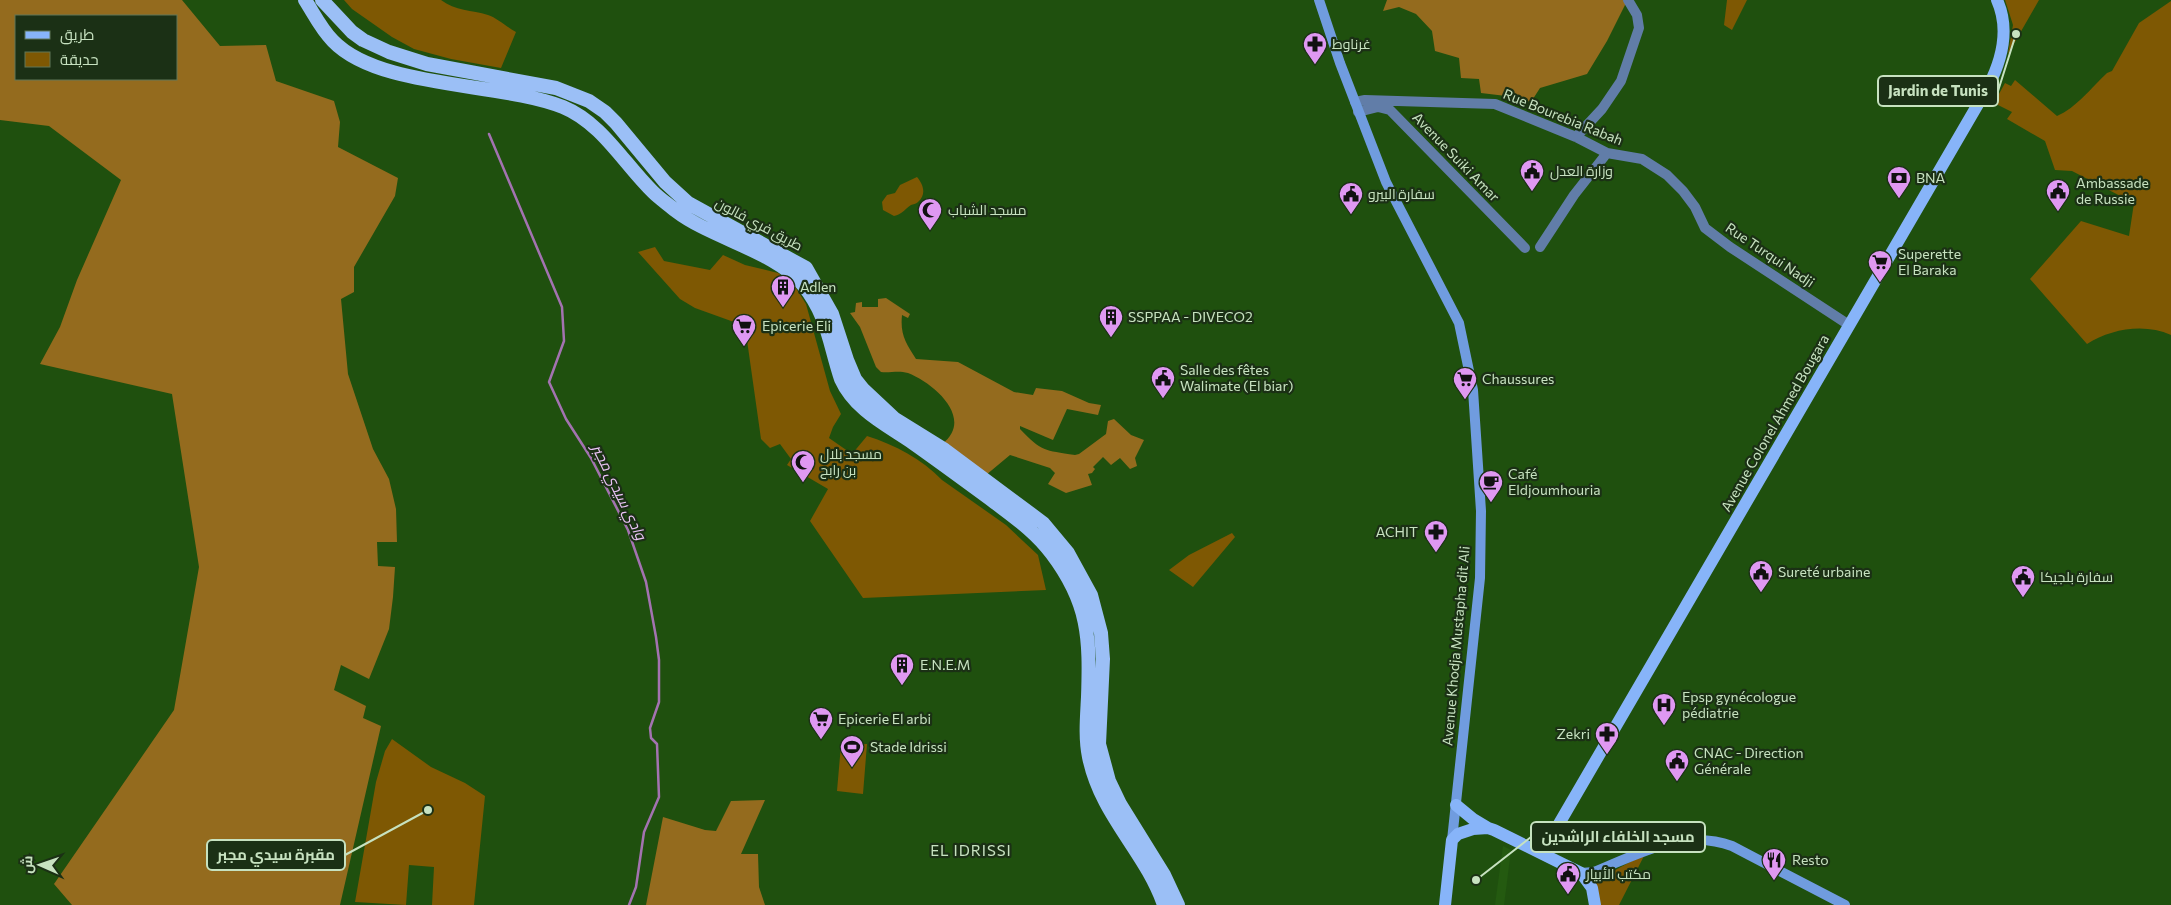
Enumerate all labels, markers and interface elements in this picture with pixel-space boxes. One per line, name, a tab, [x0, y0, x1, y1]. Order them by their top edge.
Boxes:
legend	[15, 15, 178, 80]
text: طريق	[60, 25, 94, 45]
pharmacy icon: غرناوط	[1302, 31, 1328, 65]
place label: غرناوط	[1332, 35, 1371, 52]
text: حديقة	[60, 50, 99, 68]
callout: Jardin de Tunis	[1878, 76, 1998, 106]
text: Jardin de Tunis	[1888, 81, 1988, 99]
street label: Rue Bourebia Rabah	[1501, 85, 1625, 148]
street label: Avenue Suiki Amar	[1409, 108, 1504, 205]
public building icon: وزارة العدل	[1519, 158, 1545, 192]
place label: وزارة العدل	[1550, 162, 1613, 180]
bank icon: BNA	[1886, 165, 1912, 199]
place label: BNA	[1916, 169, 1946, 186]
place label: Ambassade de Russie	[2076, 174, 2149, 207]
public building icon: Ambassade de Russie	[2045, 178, 2071, 212]
public building icon: سفارة البيرو	[1338, 181, 1364, 215]
place label: سفارة البيرو	[1368, 185, 1435, 202]
street label: طريق فري فالون	[711, 193, 806, 257]
mosque icon: مسجد الشباب	[917, 197, 943, 231]
place label: مسجد الشباب	[948, 201, 1027, 218]
street label: Rue Turqui Nadji	[1723, 219, 1818, 291]
place label: Superette El Baraka	[1898, 245, 1961, 278]
supermarket icon: Superette El Baraka	[1867, 249, 1893, 283]
building icon: Adlen	[770, 274, 796, 308]
place label: Adlen	[800, 278, 836, 295]
building icon: SSPPAA - DIVECO2	[1098, 304, 1124, 338]
place label: SSPPAA - DIVECO2	[1128, 308, 1253, 325]
supermarket icon: Epicerie Eli	[731, 313, 757, 347]
place label: Epicerie Eli	[762, 317, 831, 334]
street label: Avenue Colonel Ahmed Bougara	[1717, 331, 1832, 514]
place label: Salle des fêtes Walimate (El biar)	[1180, 361, 1293, 394]
public building icon: Salle des fêtes Walimate (El biar)	[1150, 365, 1176, 399]
supermarket icon: Chaussures	[1452, 366, 1478, 400]
place label: Chaussures	[1482, 370, 1554, 387]
water label: وادي سيدي مجبر	[584, 439, 651, 545]
place label: مسجد بلال بن رابح	[820, 445, 882, 479]
mosque icon: مسجد بلال بن رابح	[790, 449, 816, 483]
place label: Café Eldjoumhouria	[1508, 465, 1601, 498]
cafe icon: Café Eldjoumhouria	[1478, 469, 1504, 503]
pharmacy icon: ACHIT	[1423, 519, 1449, 553]
place label: ACHIT	[1376, 523, 1418, 540]
street label: Avenue Khodja Mustapha dit Ali	[1438, 545, 1473, 747]
public building icon: Sureté urbaine	[1748, 559, 1774, 593]
place label: Sureté urbaine	[1778, 563, 1870, 580]
public building icon: سفارة بلجيكا	[2010, 564, 2036, 598]
place label: سفارة بلجيكا	[2040, 568, 2113, 585]
building icon: E.N.E.M	[889, 652, 915, 686]
place label: E.N.E.M	[920, 656, 971, 673]
place label: Epsp gynécologue pédiatrie	[1682, 688, 1796, 721]
hospital icon: Epsp gynécologue pédiatrie	[1651, 692, 1677, 726]
supermarket icon: Epicerie El arbi	[808, 706, 834, 740]
place label: Epicerie El arbi	[838, 710, 931, 727]
pharmacy icon: Zekri	[1594, 721, 1620, 755]
place label: Zekri	[1556, 725, 1590, 742]
sports icon: Stade Idrissi	[839, 734, 865, 768]
place label: Stade Idrissi	[870, 738, 947, 755]
place label: CNAC - Direction Générale	[1694, 744, 1804, 777]
public building icon: CNAC - Direction Générale	[1664, 748, 1690, 782]
callout: مسجد الخلفاء الراشدين	[1531, 822, 1705, 852]
text: مسجد الخلفاء الراشدين	[1541, 827, 1695, 846]
north arrow	[15, 840, 65, 890]
callout: مقبرة سيدي مجبر	[207, 840, 345, 870]
district label: EL IDRISSI	[930, 841, 1012, 859]
text: مقبرة سيدي مجبر	[216, 845, 335, 867]
restaurant icon: Resto	[1761, 847, 1787, 881]
place label: Resto	[1792, 851, 1829, 868]
text: ش	[18, 855, 36, 874]
public building icon: مكتب الأبيار	[1555, 861, 1581, 895]
place label: مكتب الأبيار	[1585, 865, 1651, 882]

